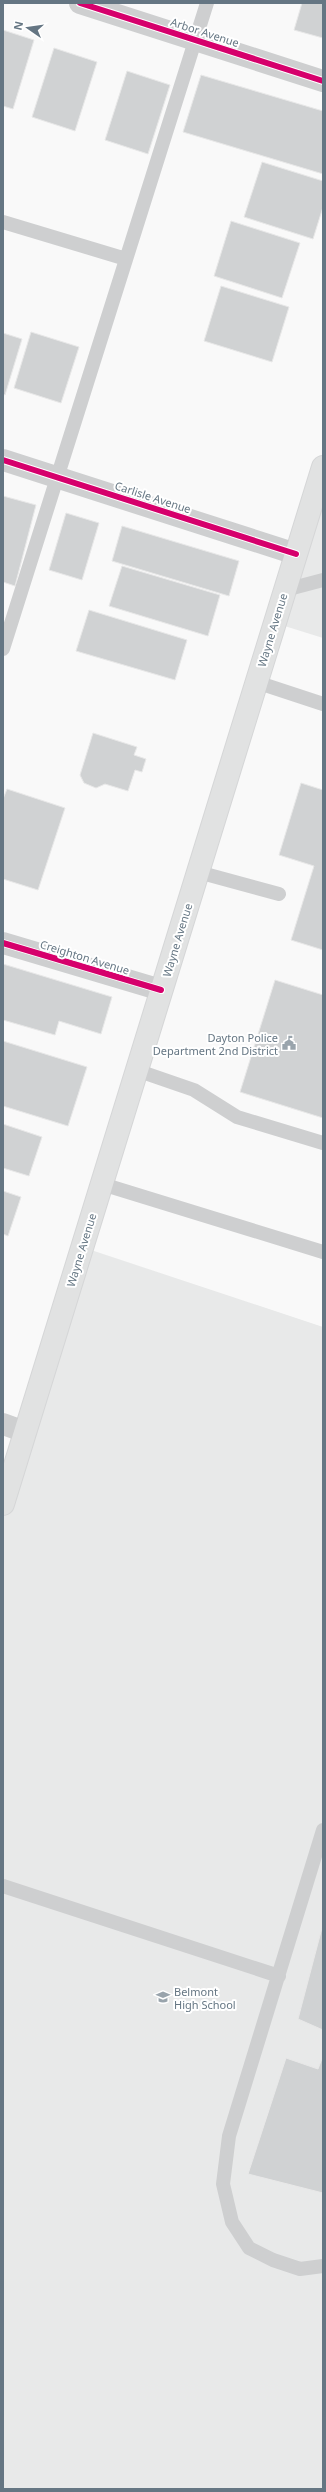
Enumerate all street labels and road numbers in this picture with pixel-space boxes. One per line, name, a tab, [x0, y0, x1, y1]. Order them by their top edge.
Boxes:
street label: Arbor Avenue	[169, 14, 241, 50]
street label: Carlisle Avenue	[113, 478, 193, 516]
street label: Wayne Avenue	[254, 591, 290, 669]
street label: Wayne Avenue	[159, 901, 195, 979]
street label: Creighton Avenue	[38, 936, 132, 978]
street label: Wayne Avenue	[63, 1211, 99, 1289]

